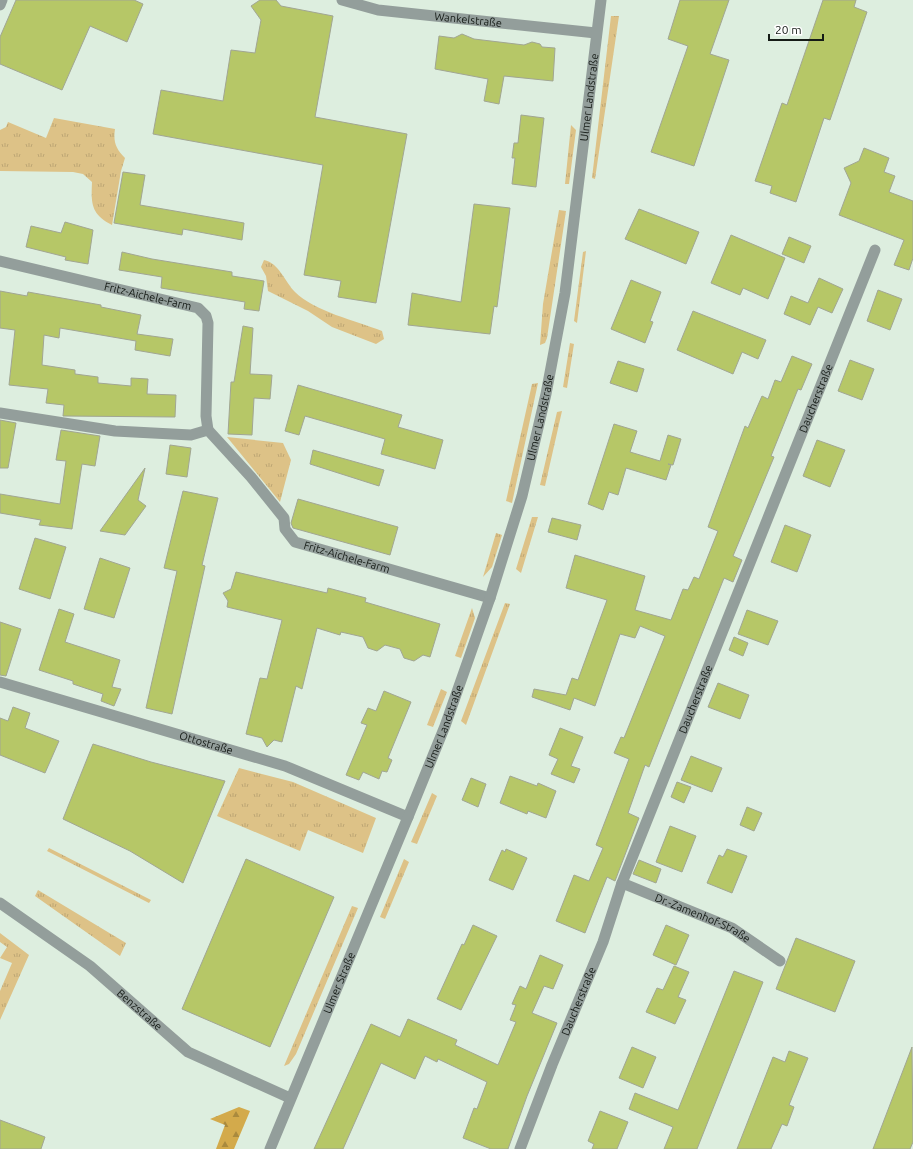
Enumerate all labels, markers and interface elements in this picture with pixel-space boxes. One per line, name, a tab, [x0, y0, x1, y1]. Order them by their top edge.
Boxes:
street label: Wankelstraße	[434, 10, 503, 29]
scale bar	[769, 16, 823, 42]
text: 20 m	[775, 23, 802, 36]
street label: Ulmer Landstraße	[578, 53, 600, 142]
street label: Fritz-Aichele-Farm	[103, 280, 193, 312]
street label: Daucherstraße	[797, 362, 835, 434]
street label: Ulmer Landstraße	[525, 373, 556, 462]
street label: Fritz-Aichele-Farm	[302, 539, 391, 575]
street label: Daucherstraße	[676, 663, 715, 735]
street label: Ulmer Landstraße	[423, 683, 465, 770]
street label: Ottostraße	[178, 729, 234, 756]
street label: Dr.-Zamenhof-Straße	[653, 891, 753, 945]
street label: Ulmer Straße	[321, 950, 357, 1015]
street label: Daucherstraße	[559, 965, 598, 1037]
street label: Benzstraße	[115, 987, 165, 1033]

